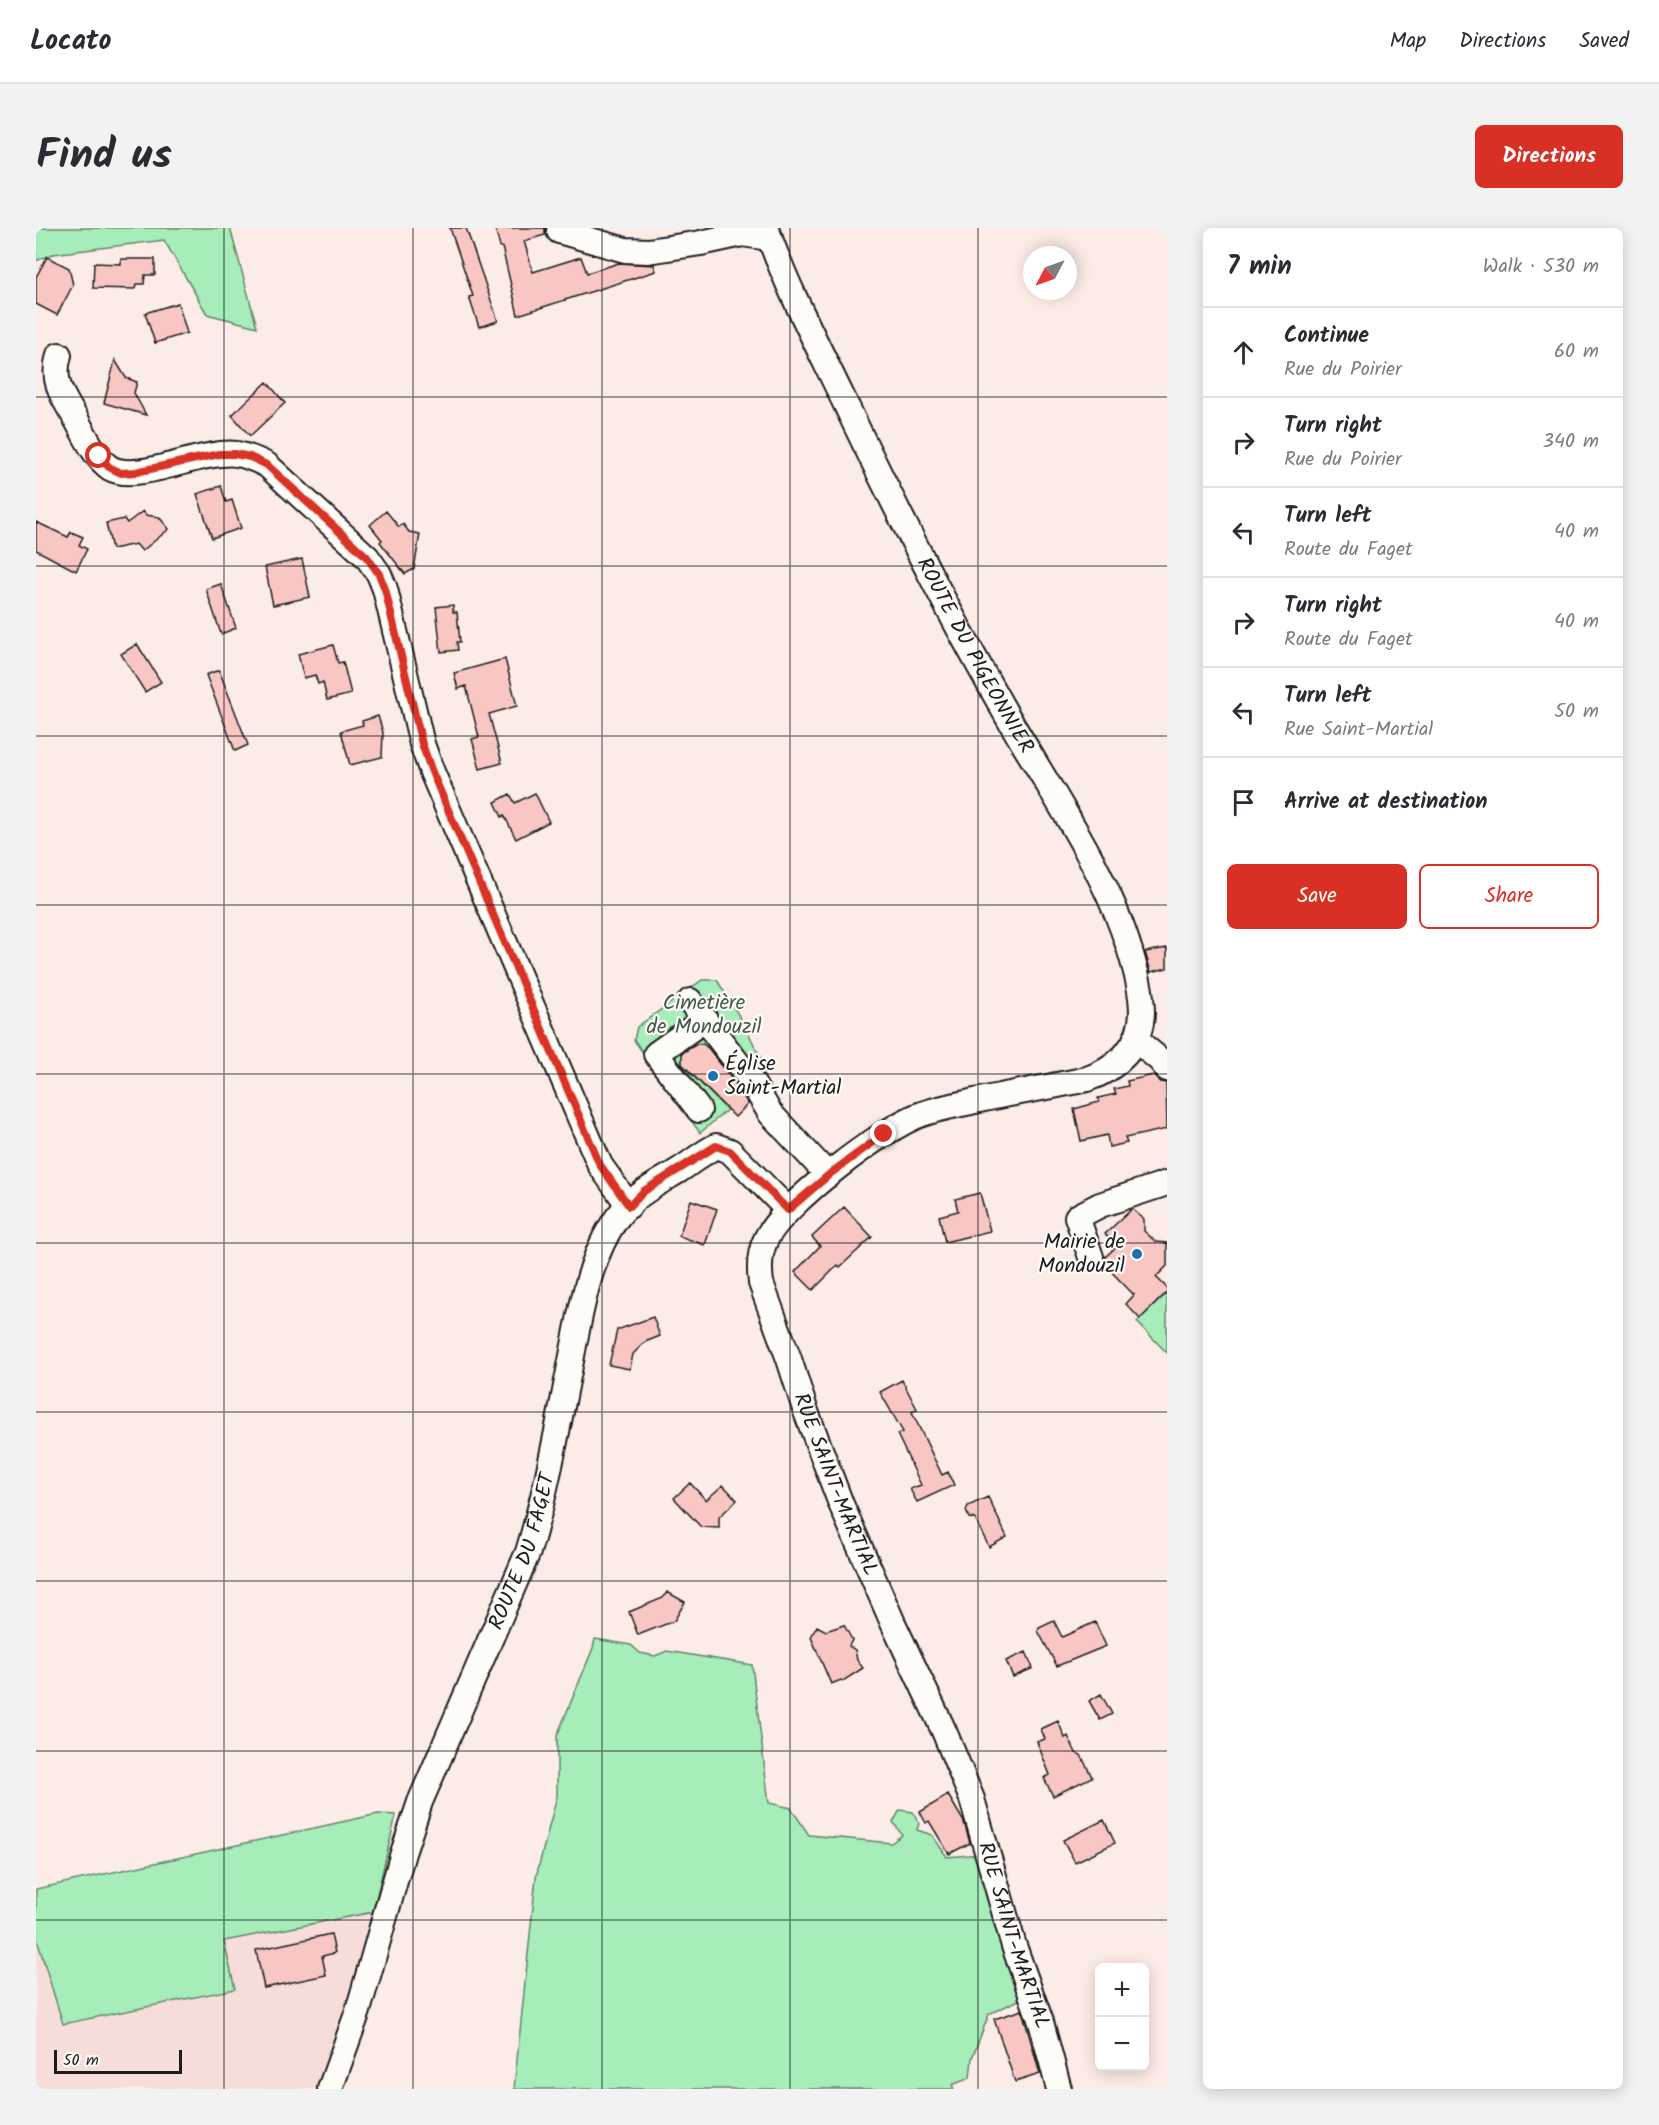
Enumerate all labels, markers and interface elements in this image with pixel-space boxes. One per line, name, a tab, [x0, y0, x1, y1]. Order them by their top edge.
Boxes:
text: Locato	[30, 19, 111, 64]
text: Map	[1390, 25, 1426, 58]
text: Directions	[1459, 25, 1546, 58]
text: Saved	[1579, 25, 1629, 58]
text: Find us	[36, 123, 172, 190]
button: Directions	[1475, 125, 1623, 188]
north arrow	[1023, 246, 1077, 300]
text: 7 min	[1227, 246, 1292, 288]
text: Walk · 530 m	[1483, 251, 1599, 283]
text: Continue	[1284, 319, 1369, 354]
icon: ahead	[1227, 336, 1260, 369]
text: 60 m	[1554, 336, 1599, 368]
text: Rue du Poirier	[1284, 354, 1402, 386]
text: Turn right	[1284, 409, 1382, 444]
icon: right	[1227, 426, 1260, 459]
text: 340 m	[1543, 426, 1599, 458]
route start	[85, 442, 111, 468]
text: Rue du Poirier	[1284, 444, 1402, 476]
text: Turn left	[1284, 499, 1371, 534]
icon: left	[1227, 516, 1260, 549]
text: 40 m	[1554, 516, 1599, 548]
text: Route du Faget	[1284, 534, 1413, 566]
street label: ROUTE DU PIGEONNIER	[908, 551, 1042, 760]
text: Turn right	[1284, 589, 1382, 624]
icon: right	[1227, 606, 1260, 639]
text: 40 m	[1554, 606, 1599, 638]
text: Route du Faget	[1284, 624, 1413, 656]
text: Turn left	[1284, 679, 1371, 714]
icon: left	[1227, 696, 1260, 729]
text: 50 m	[1554, 696, 1599, 728]
text: Rue Saint-Martial	[1284, 714, 1433, 746]
text: Arrive at destination	[1284, 785, 1487, 820]
icon: arrive	[1227, 786, 1260, 819]
button: Save	[1227, 864, 1407, 929]
button: Share	[1419, 864, 1599, 929]
park label: Cimetière de Mondouzil	[646, 987, 762, 1044]
place label: Église Saint-Martial	[725, 1048, 841, 1105]
marker: Église Saint-Martial	[706, 1069, 720, 1083]
route end	[870, 1120, 896, 1146]
place label: Mairie de Mondouzil	[1038, 1226, 1126, 1283]
marker: Mairie de Mondouzil	[1130, 1247, 1144, 1261]
street label: RUE SAINT-MARTIAL	[784, 1389, 887, 1581]
street label: ROUTE DU FAGET	[480, 1468, 565, 1635]
street label: RUE SAINT-MARTIAL	[969, 1838, 1059, 2033]
map controls	[1095, 1963, 1149, 2071]
button: +	[1095, 1963, 1149, 2017]
button: −	[1095, 2017, 1149, 2071]
scale bar	[54, 2047, 182, 2074]
text: 50 m	[63, 2048, 99, 2073]

